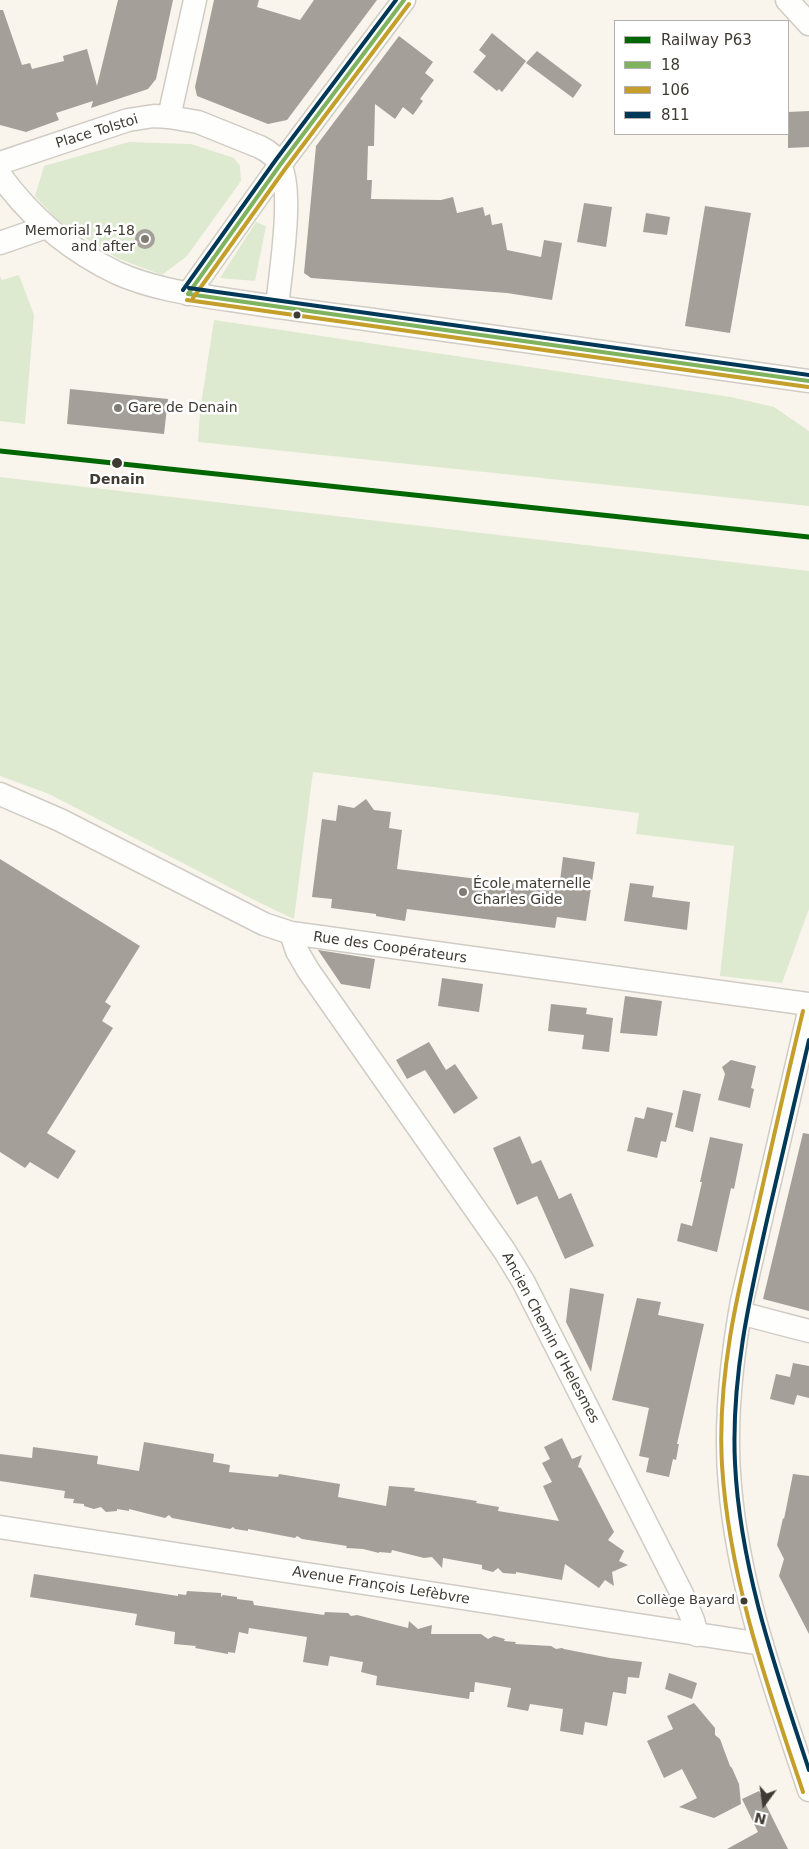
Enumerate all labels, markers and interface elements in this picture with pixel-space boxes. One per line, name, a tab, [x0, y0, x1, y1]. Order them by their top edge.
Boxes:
legend	[614, 20, 789, 135]
text: Railway P63	[661, 31, 752, 49]
text: 18	[661, 56, 680, 74]
text: 106	[661, 81, 690, 99]
text: 811	[661, 106, 690, 124]
street label: Place Tolstoi	[54, 111, 140, 153]
place label: Memorial 14-18 and after	[25, 223, 135, 256]
marker: Memorial 14-18 and after	[139, 233, 151, 245]
unlabelled marker	[292, 310, 302, 320]
place label: Gare de Denain	[128, 400, 237, 416]
marker: Gare de Denain	[112, 402, 124, 414]
marker: Denain	[110, 456, 124, 470]
place label: Denain	[89, 472, 145, 488]
place label: École maternelle Charles Gide	[473, 876, 591, 909]
marker: École maternelle Charles Gide	[457, 886, 469, 898]
street label: Rue des Coopérateurs	[312, 929, 468, 967]
street label: Ancien Chemin d'Helesmes	[498, 1250, 602, 1426]
street label: Avenue François Lefèbvre	[291, 1564, 471, 1608]
place label: Collège Bayard	[636, 1593, 735, 1609]
marker: Collège Bayard	[739, 1596, 749, 1606]
north arrow	[739, 1779, 789, 1829]
text: N	[753, 1809, 768, 1828]

